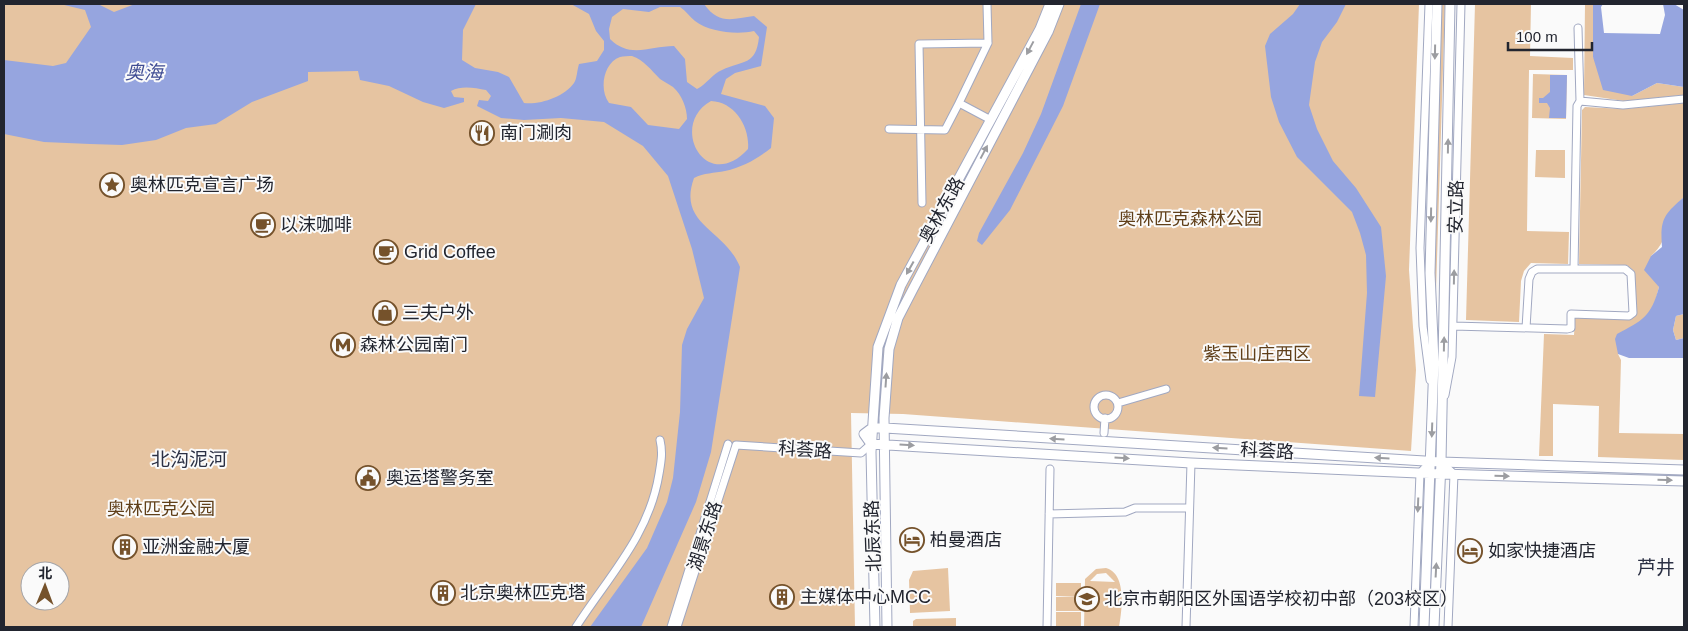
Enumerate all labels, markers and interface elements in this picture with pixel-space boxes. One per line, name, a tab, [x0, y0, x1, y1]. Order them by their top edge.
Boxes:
scale bar	[1508, 20, 1592, 52]
text: 100 m	[1516, 28, 1558, 45]
one-way arrow	[1026, 41, 1034, 55]
one-way arrow	[1431, 45, 1439, 61]
water label: 奥海	[125, 62, 166, 83]
restaurant icon: 南门涮肉	[469, 120, 495, 146]
place label: 南门涮肉	[500, 123, 572, 143]
one-way arrow	[1444, 138, 1452, 154]
one-way arrow	[980, 145, 988, 160]
place icon: 奥林匹克宣言广场	[99, 172, 125, 198]
street label: 奥林东路	[916, 174, 968, 246]
place label: 奥林匹克宣言广场	[130, 175, 274, 195]
street label: 安立路	[1446, 180, 1466, 234]
one-way arrow	[1427, 207, 1435, 223]
park label: 奥林匹克森林公园	[1118, 209, 1262, 229]
cafe icon: 以沫咖啡	[250, 212, 276, 238]
place label: 以沫咖啡	[280, 215, 352, 235]
cafe icon: Grid Coffee	[373, 239, 399, 265]
place label: Grid Coffee	[404, 242, 496, 262]
one-way arrow	[906, 261, 915, 274]
one-way arrow	[1450, 269, 1458, 285]
shop icon: 三夫户外	[372, 300, 398, 326]
place label: 三夫户外	[402, 303, 474, 323]
metro station icon: 森林公园南门	[330, 332, 356, 358]
place label: 森林公园南门	[360, 335, 468, 355]
one-way arrow	[1440, 336, 1448, 352]
park label: 紫玉山庄西区	[1203, 344, 1311, 364]
one-way arrow	[883, 371, 891, 387]
one-way arrow	[1427, 422, 1435, 438]
one-way arrow	[1049, 434, 1065, 442]
street label: 科荟路	[777, 438, 833, 462]
street label: 科荟路	[1240, 440, 1294, 462]
one-way arrow	[899, 441, 915, 449]
one-way arrow	[1211, 444, 1227, 452]
district label: 北沟泥河	[151, 449, 227, 470]
one-way arrow	[1374, 453, 1390, 461]
one-way arrow	[1114, 455, 1130, 463]
public building icon: 奥运塔警务室	[355, 465, 381, 491]
place label: 奥运塔警务室	[386, 468, 494, 488]
one-way arrow	[1494, 472, 1510, 480]
one-way arrow	[1657, 477, 1673, 485]
one-way arrow	[1414, 497, 1422, 513]
park label: 奥林匹克公园	[107, 499, 215, 519]
street label: 湖景东路	[684, 499, 726, 573]
street label: 北辰东路	[862, 500, 884, 572]
hotel icon: 柏曼酒店	[899, 527, 925, 553]
place label: 柏曼酒店	[930, 530, 1002, 550]
building icon: 亚洲金融大厦	[112, 534, 138, 560]
place label: 亚洲金融大厦	[142, 537, 250, 557]
hotel icon: 如家快捷酒店	[1457, 538, 1483, 564]
place label: 如家快捷酒店	[1488, 541, 1596, 561]
district label: 芦井	[1637, 557, 1675, 578]
north arrow	[20, 561, 70, 611]
one-way arrow	[1433, 561, 1441, 577]
text: 北	[38, 565, 52, 581]
building icon: 北京奥林匹克塔	[430, 580, 456, 606]
place label: 北京奥林匹克塔	[460, 583, 586, 603]
building icon: 主媒体中心MCC	[769, 584, 795, 610]
school or university icon: 北京市朝阳区外国语学校初中部（203校区）	[1074, 586, 1100, 612]
place label: 主媒体中心MCC	[800, 587, 931, 607]
place label: 北京市朝阳区外国语学校初中部（203校区）	[1104, 589, 1458, 609]

